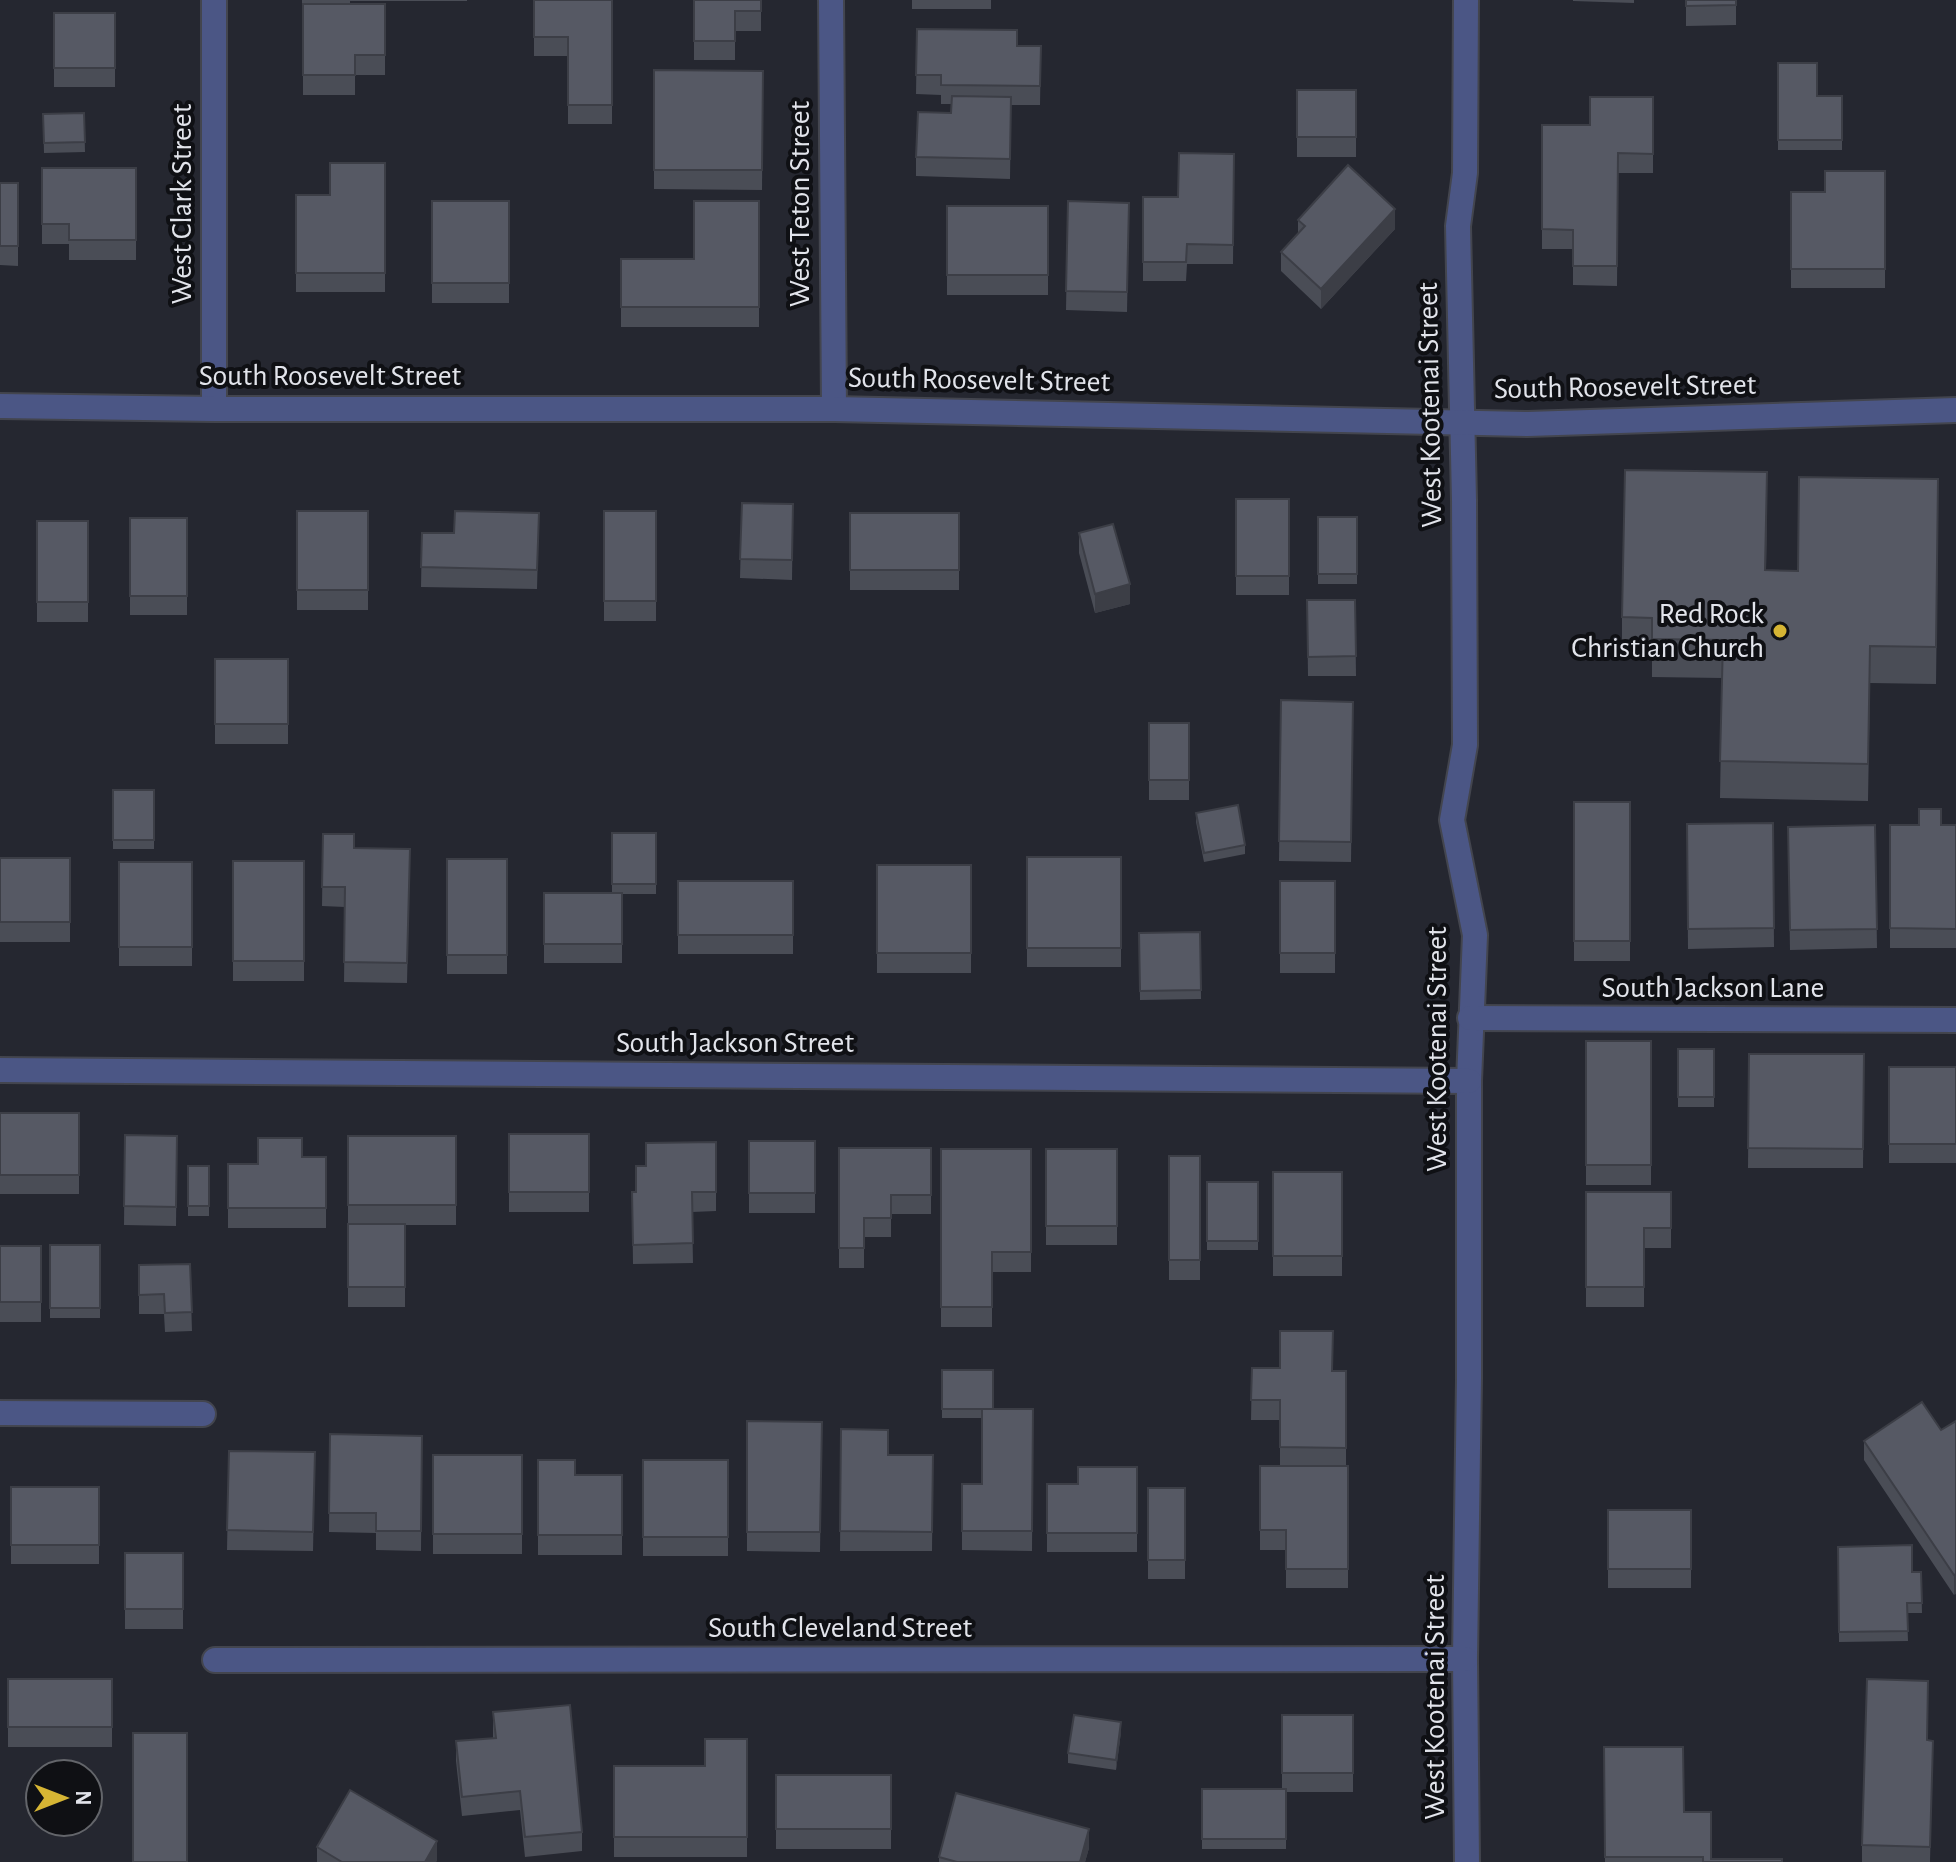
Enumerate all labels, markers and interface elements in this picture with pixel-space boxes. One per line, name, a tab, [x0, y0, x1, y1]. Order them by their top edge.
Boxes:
street label: West Teton Street	[785, 101, 815, 307]
street label: West Clark Street	[167, 103, 197, 304]
street label: West Kootenai Street	[1413, 282, 1447, 528]
street label: South Roosevelt Street	[199, 361, 462, 391]
street label: South Roosevelt Street	[848, 363, 1111, 397]
street label: South Roosevelt Street	[1494, 370, 1757, 404]
place label: Red Rock Christian Church	[1571, 599, 1764, 663]
marker: Red Rock Christian Church	[1771, 622, 1789, 640]
street label: West Kootenai Street	[1422, 926, 1452, 1172]
street label: South Jackson Lane	[1602, 973, 1824, 1003]
street label: South Jackson Street	[616, 1028, 854, 1058]
street label: West Kootenai Street	[1420, 1574, 1450, 1820]
street label: South Cleveland Street	[708, 1613, 973, 1643]
north arrow	[24, 1758, 104, 1838]
text: N	[72, 1790, 94, 1806]

